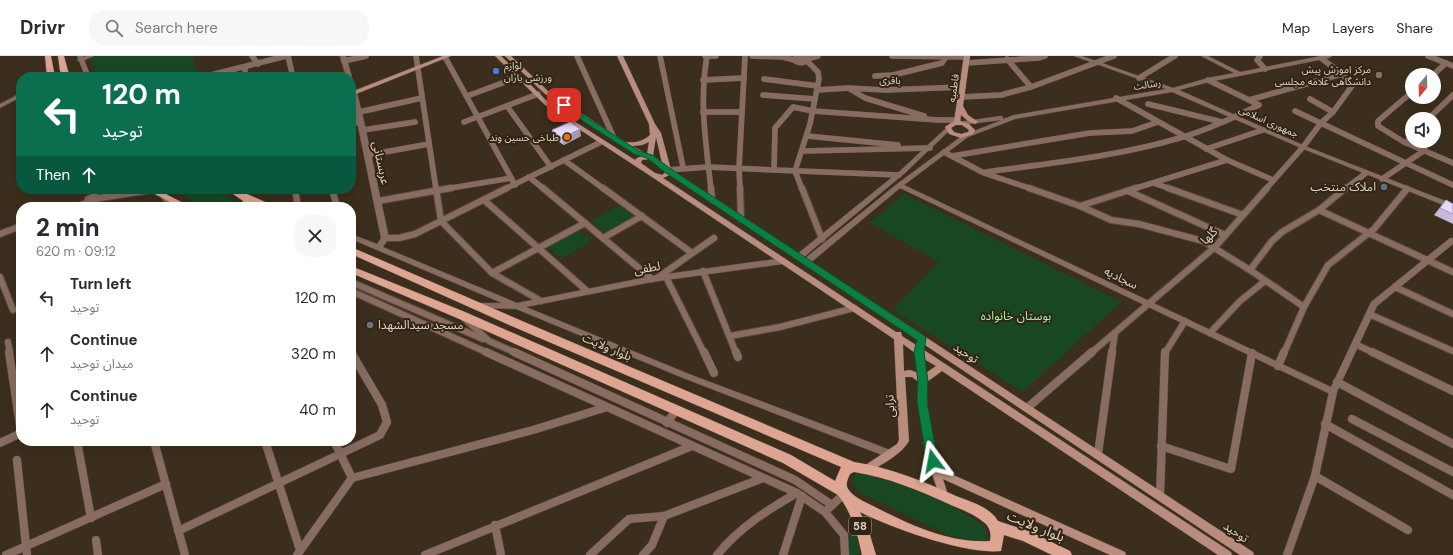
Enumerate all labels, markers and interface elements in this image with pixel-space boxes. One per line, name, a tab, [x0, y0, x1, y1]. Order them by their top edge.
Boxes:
search box	[89, 10, 369, 46]
text: Drivr	[20, 15, 65, 40]
icon: search	[103, 17, 125, 39]
text: Search here	[135, 18, 218, 38]
text: Map	[1282, 19, 1310, 37]
text: Layers	[1332, 19, 1374, 37]
text: Share	[1396, 19, 1433, 37]
place label: لوازم ورزشی یاران	[504, 59, 552, 84]
place label: مرکز اموزش پیش دانشگاهی علامه مجلسی	[1275, 63, 1371, 88]
marker: لوازم ورزشی یاران	[491, 66, 501, 76]
north arrow	[1405, 68, 1441, 104]
map controls	[1405, 68, 1441, 148]
marker: مرکز اموزش پیش دانشگاهی علامه مجلسی	[1374, 70, 1384, 80]
street label: فاطمیه	[945, 73, 962, 103]
street label: باقری	[879, 74, 901, 87]
text: 120 m	[102, 76, 181, 113]
street label: رسالت	[1132, 76, 1162, 93]
icon: left	[36, 88, 88, 140]
pin	[547, 88, 581, 122]
icon: arrive	[553, 94, 575, 116]
street label: جمهوری اسلامی	[1237, 102, 1301, 140]
button: sound	[1405, 112, 1441, 148]
text: توحید	[102, 119, 143, 143]
place label: طباخی حسین وند	[489, 131, 559, 144]
marker: طباخی حسین وند	[562, 132, 572, 142]
street label: عربستانی	[369, 140, 393, 186]
icon: ahead	[78, 164, 100, 186]
text: Then	[36, 165, 70, 185]
place label: املاک منتخب	[1310, 179, 1376, 195]
marker: املاک منتخب	[1379, 182, 1389, 192]
text: 2 min	[36, 212, 100, 243]
button: close	[294, 215, 336, 257]
street label: گلها	[1197, 223, 1222, 248]
text: 620 m · 09:12	[36, 243, 116, 260]
street label: لطفی	[633, 258, 661, 278]
street label: سجادیه	[1101, 263, 1141, 293]
text: Turn left	[70, 274, 131, 294]
icon: left	[36, 287, 58, 309]
text: 120 m	[295, 288, 336, 308]
text: توحید	[70, 299, 99, 316]
park label: بوستان خانواده	[981, 308, 1051, 324]
place label: مسجد سیدالشهدا	[378, 317, 464, 333]
marker: مسجد سیدالشهدا	[365, 320, 375, 330]
street label: بلوار ولایت	[580, 329, 634, 365]
text: Continue	[70, 330, 138, 350]
street label: توحید	[950, 339, 982, 367]
icon: ahead	[36, 343, 58, 365]
text: 320 m	[291, 344, 336, 364]
text: میدان توحید	[70, 355, 134, 372]
text: Continue	[70, 386, 138, 406]
street label: ترابی	[881, 394, 899, 418]
icon: ahead	[36, 399, 58, 421]
text: 40 m	[299, 400, 336, 420]
text: توحید	[70, 411, 99, 428]
position arrow	[912, 440, 954, 482]
street label: بلوار ولایت	[1005, 506, 1068, 546]
road number: 58	[849, 517, 871, 535]
street label: توحید	[1220, 518, 1252, 546]

